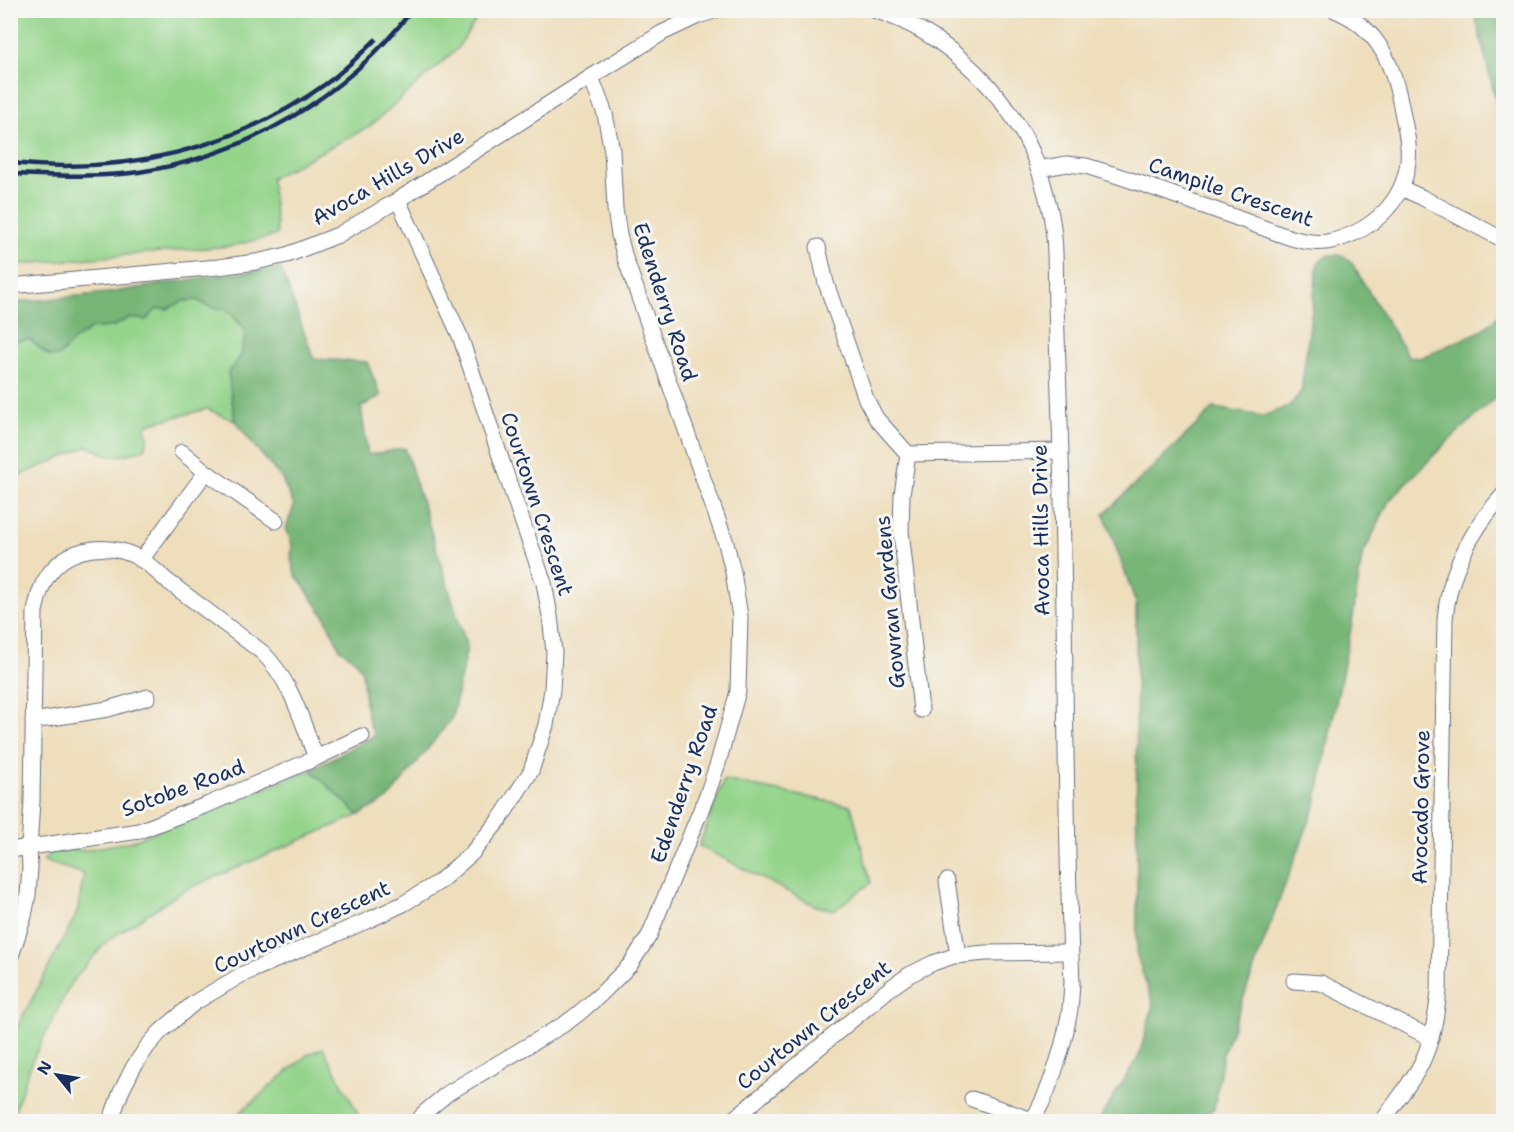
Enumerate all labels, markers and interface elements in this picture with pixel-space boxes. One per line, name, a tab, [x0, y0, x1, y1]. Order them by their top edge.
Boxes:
street label: Avoca Hills Drive	[307, 122, 469, 232]
street label: Campile Crescent	[1145, 151, 1317, 233]
street label: Edenderry Road	[626, 219, 704, 385]
street label: Courtown Crescent	[494, 408, 580, 600]
street label: Avoca Hills Drive	[1026, 444, 1056, 616]
street label: Gowran Gardens	[868, 514, 912, 690]
street label: Edenderry Road	[644, 701, 724, 867]
street label: Avocado Grove	[1406, 729, 1436, 885]
street label: Sotobe Road	[118, 753, 248, 823]
street label: Courtown Crescent	[209, 874, 395, 980]
street label: Courtown Crescent	[731, 954, 897, 1096]
north arrow	[27, 1045, 87, 1105]
text: N	[32, 1057, 57, 1078]

